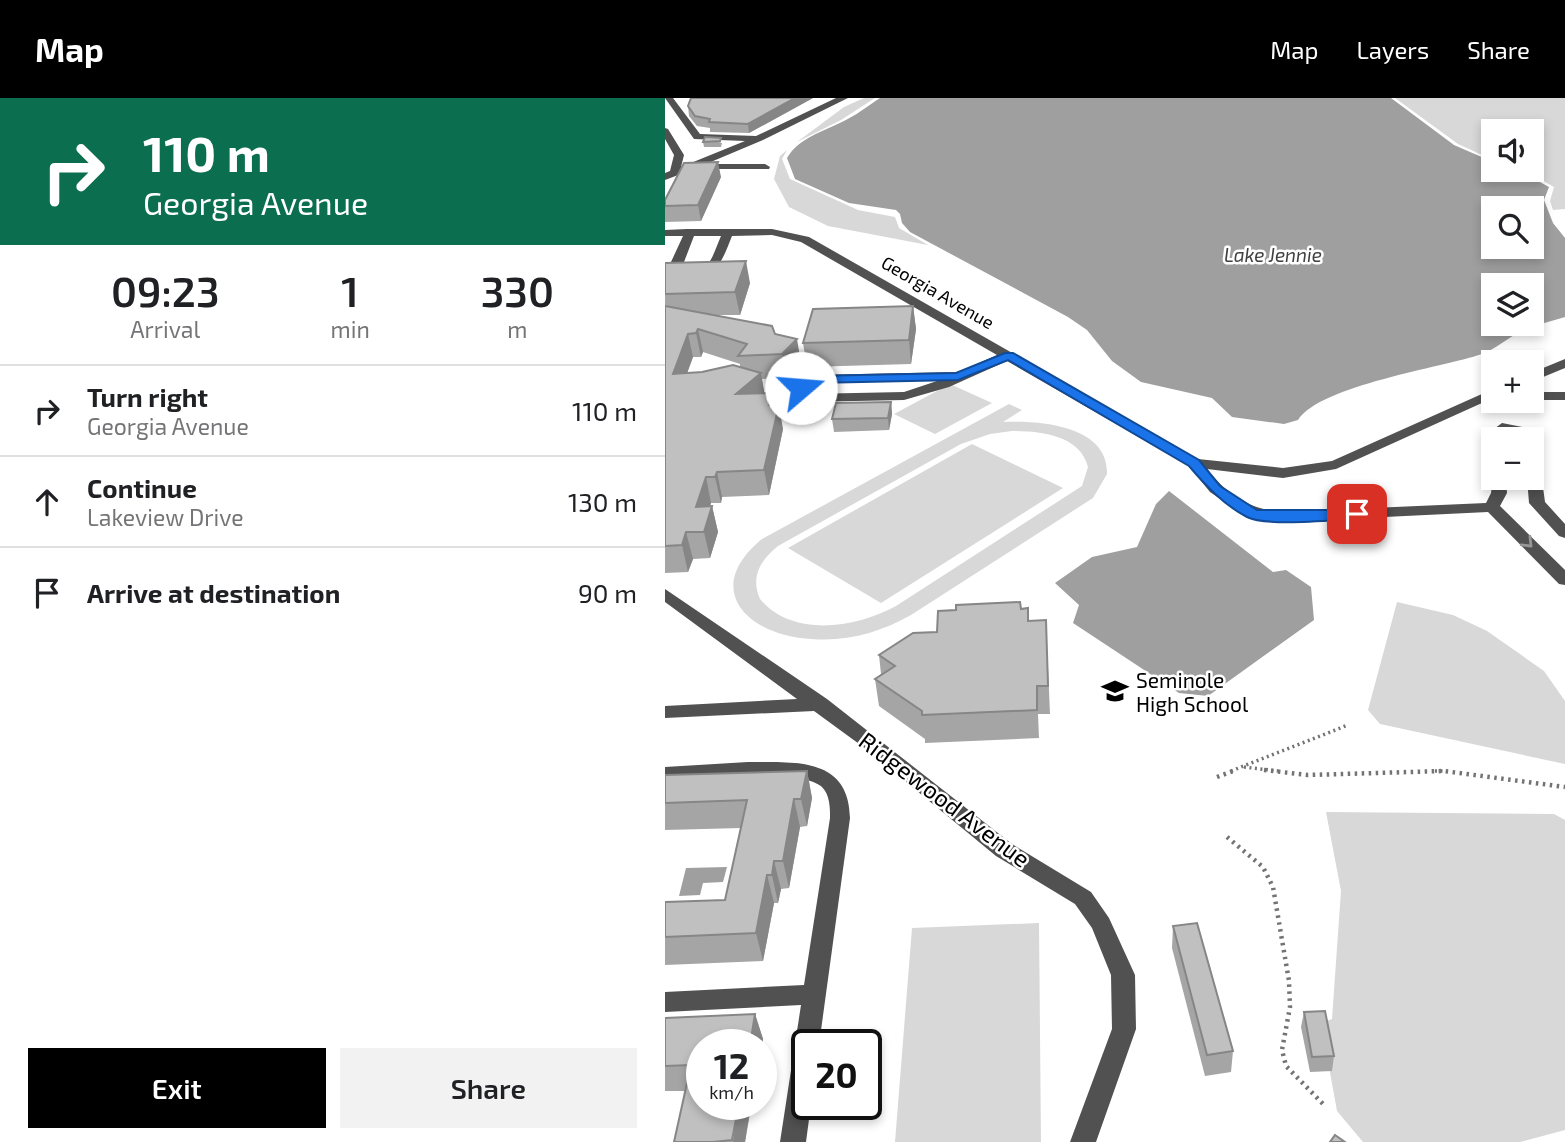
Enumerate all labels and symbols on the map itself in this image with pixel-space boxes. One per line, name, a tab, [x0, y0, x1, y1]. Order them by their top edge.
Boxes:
water label: Lake Jennie	[1224, 243, 1322, 266]
street label: Georgia Avenue	[878, 251, 998, 333]
position arrow	[764, 351, 838, 425]
pin	[1327, 484, 1387, 544]
one-way arrow	[1520, 535, 1533, 548]
place label: Seminole High School	[1136, 667, 1249, 716]
school or university icon: Seminole High School	[1100, 676, 1130, 706]
street label: Ridgewood Avenue	[854, 725, 1036, 873]
speed limit sign: 20	[791, 1029, 882, 1120]

